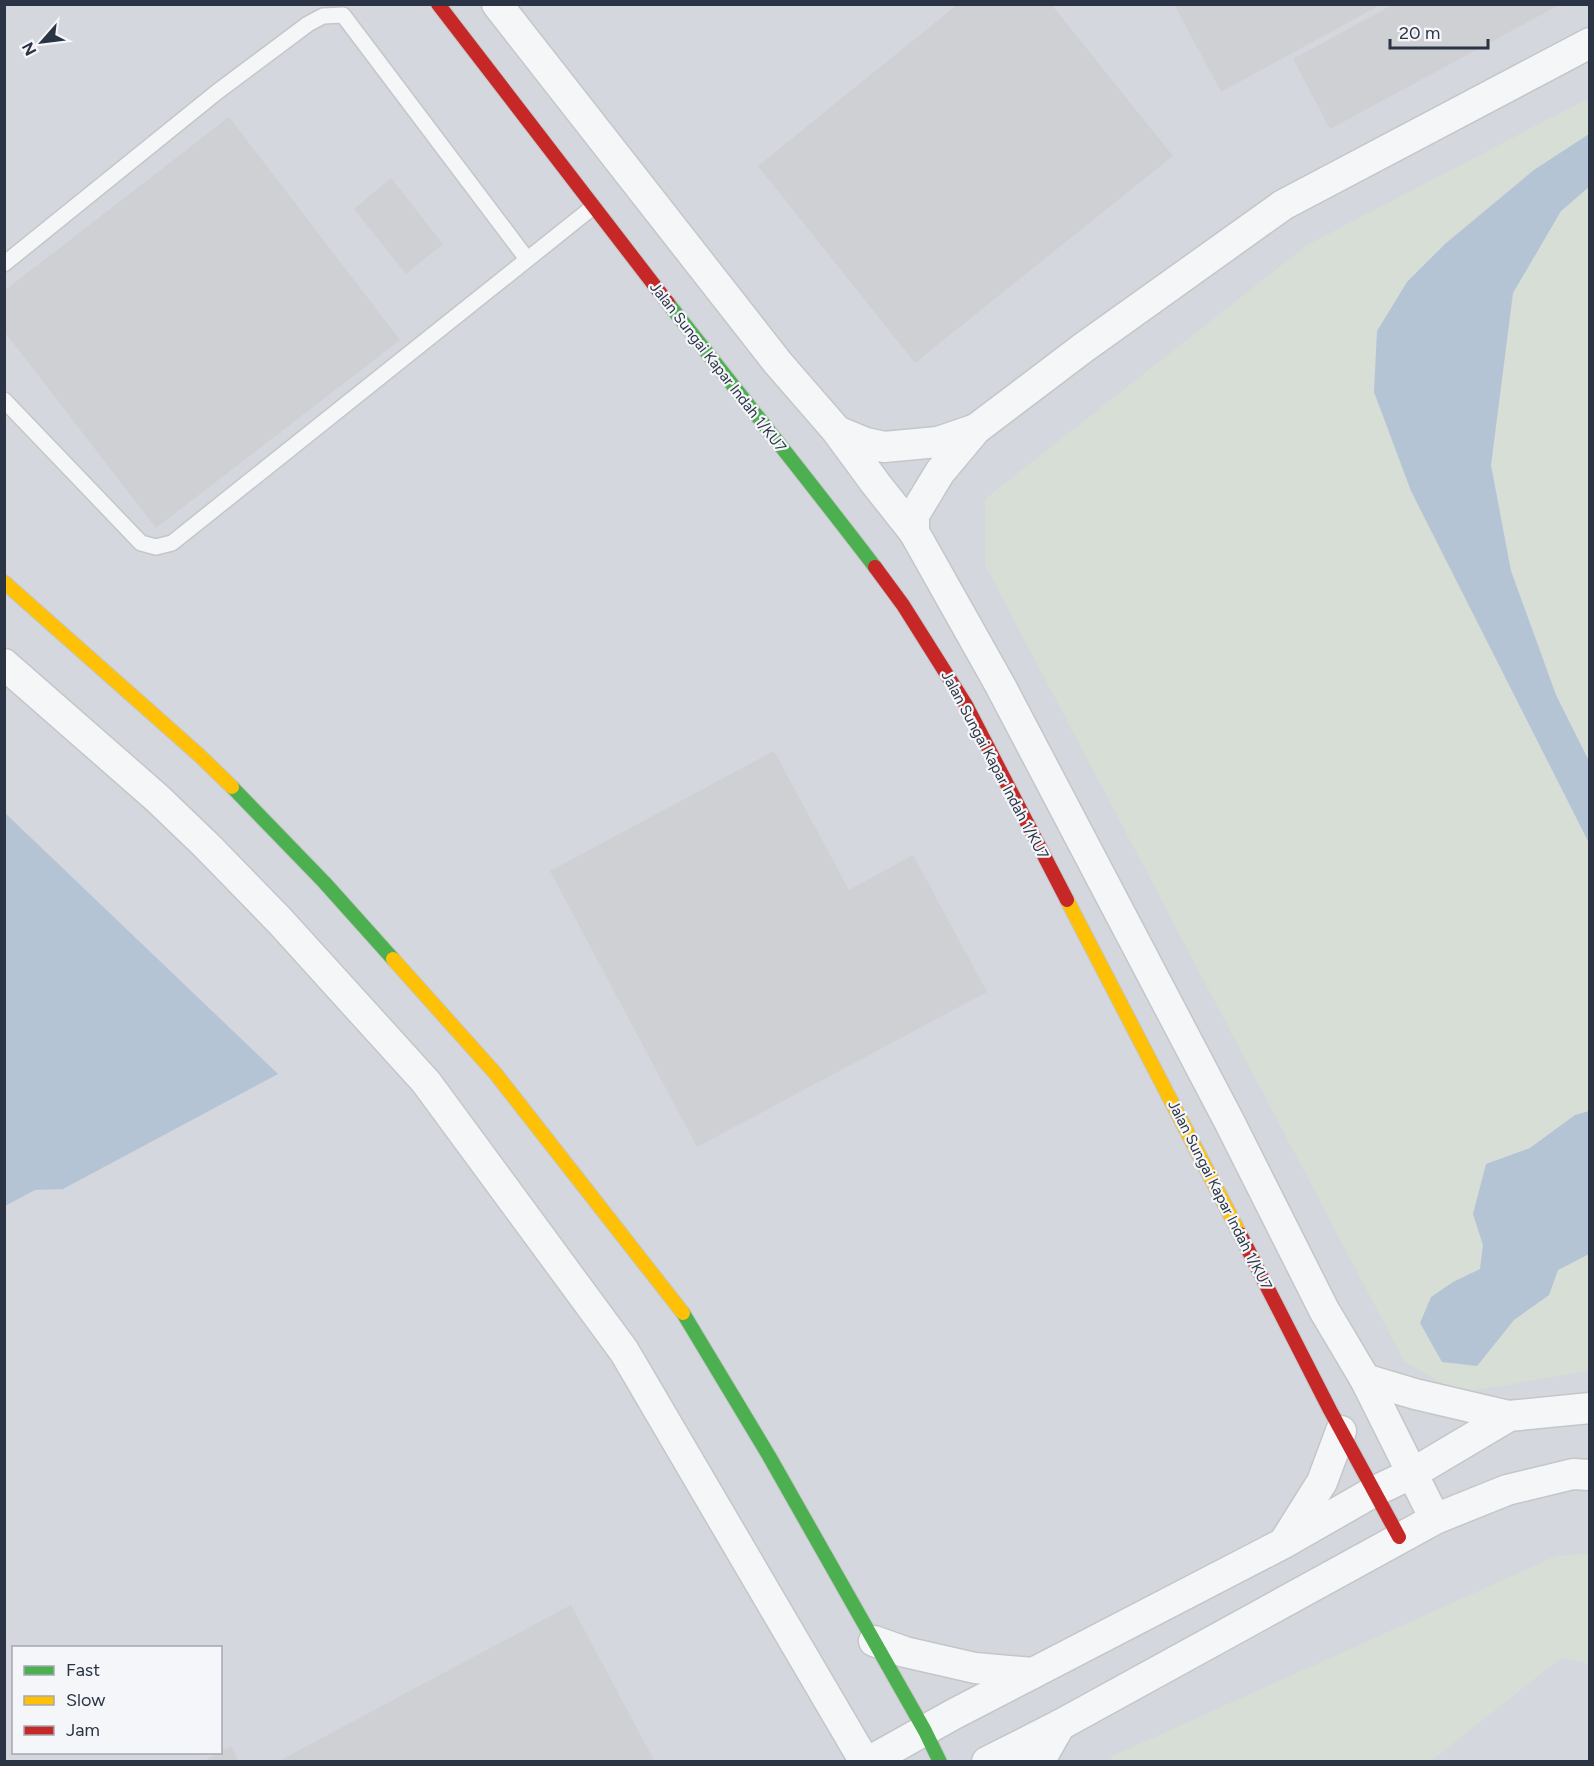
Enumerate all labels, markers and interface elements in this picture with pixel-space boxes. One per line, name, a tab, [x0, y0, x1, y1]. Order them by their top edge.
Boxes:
north arrow	[12, 12, 72, 72]
scale bar	[1390, 12, 1488, 50]
text: 20 m	[1399, 22, 1440, 44]
text: N	[18, 39, 40, 59]
street label: Jalan Sungai Kapar Indah 1/KU7	[646, 278, 790, 456]
street label: Jalan Sungai Kapar Indah 1/KU7	[938, 668, 1052, 862]
street label: Jalan Sungai Kapar Indah 1/KU7	[1164, 1097, 1276, 1293]
legend	[12, 1646, 222, 1754]
text: Fast	[66, 1659, 100, 1681]
text: Slow	[66, 1689, 105, 1711]
text: Jam	[66, 1719, 100, 1741]

